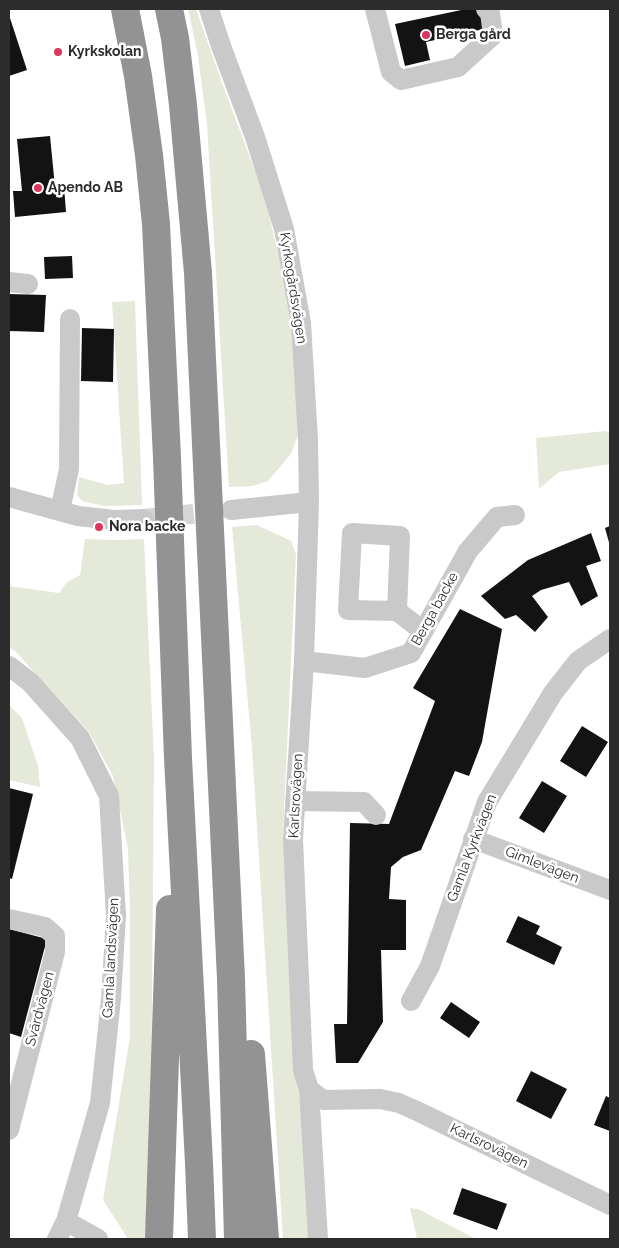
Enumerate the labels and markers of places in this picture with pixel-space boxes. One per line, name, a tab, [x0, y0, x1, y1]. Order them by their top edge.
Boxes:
place label: Berga gård	[436, 27, 511, 43]
marker: Berga gård	[420, 29, 432, 41]
place label: Kyrkskolan	[68, 44, 141, 60]
marker: Kyrkskolan	[52, 46, 64, 58]
place label: Apendo AB	[48, 180, 123, 196]
marker: Apendo AB	[32, 182, 44, 194]
place label: Nora backe	[109, 519, 185, 535]
marker: Nora backe	[93, 521, 105, 533]

